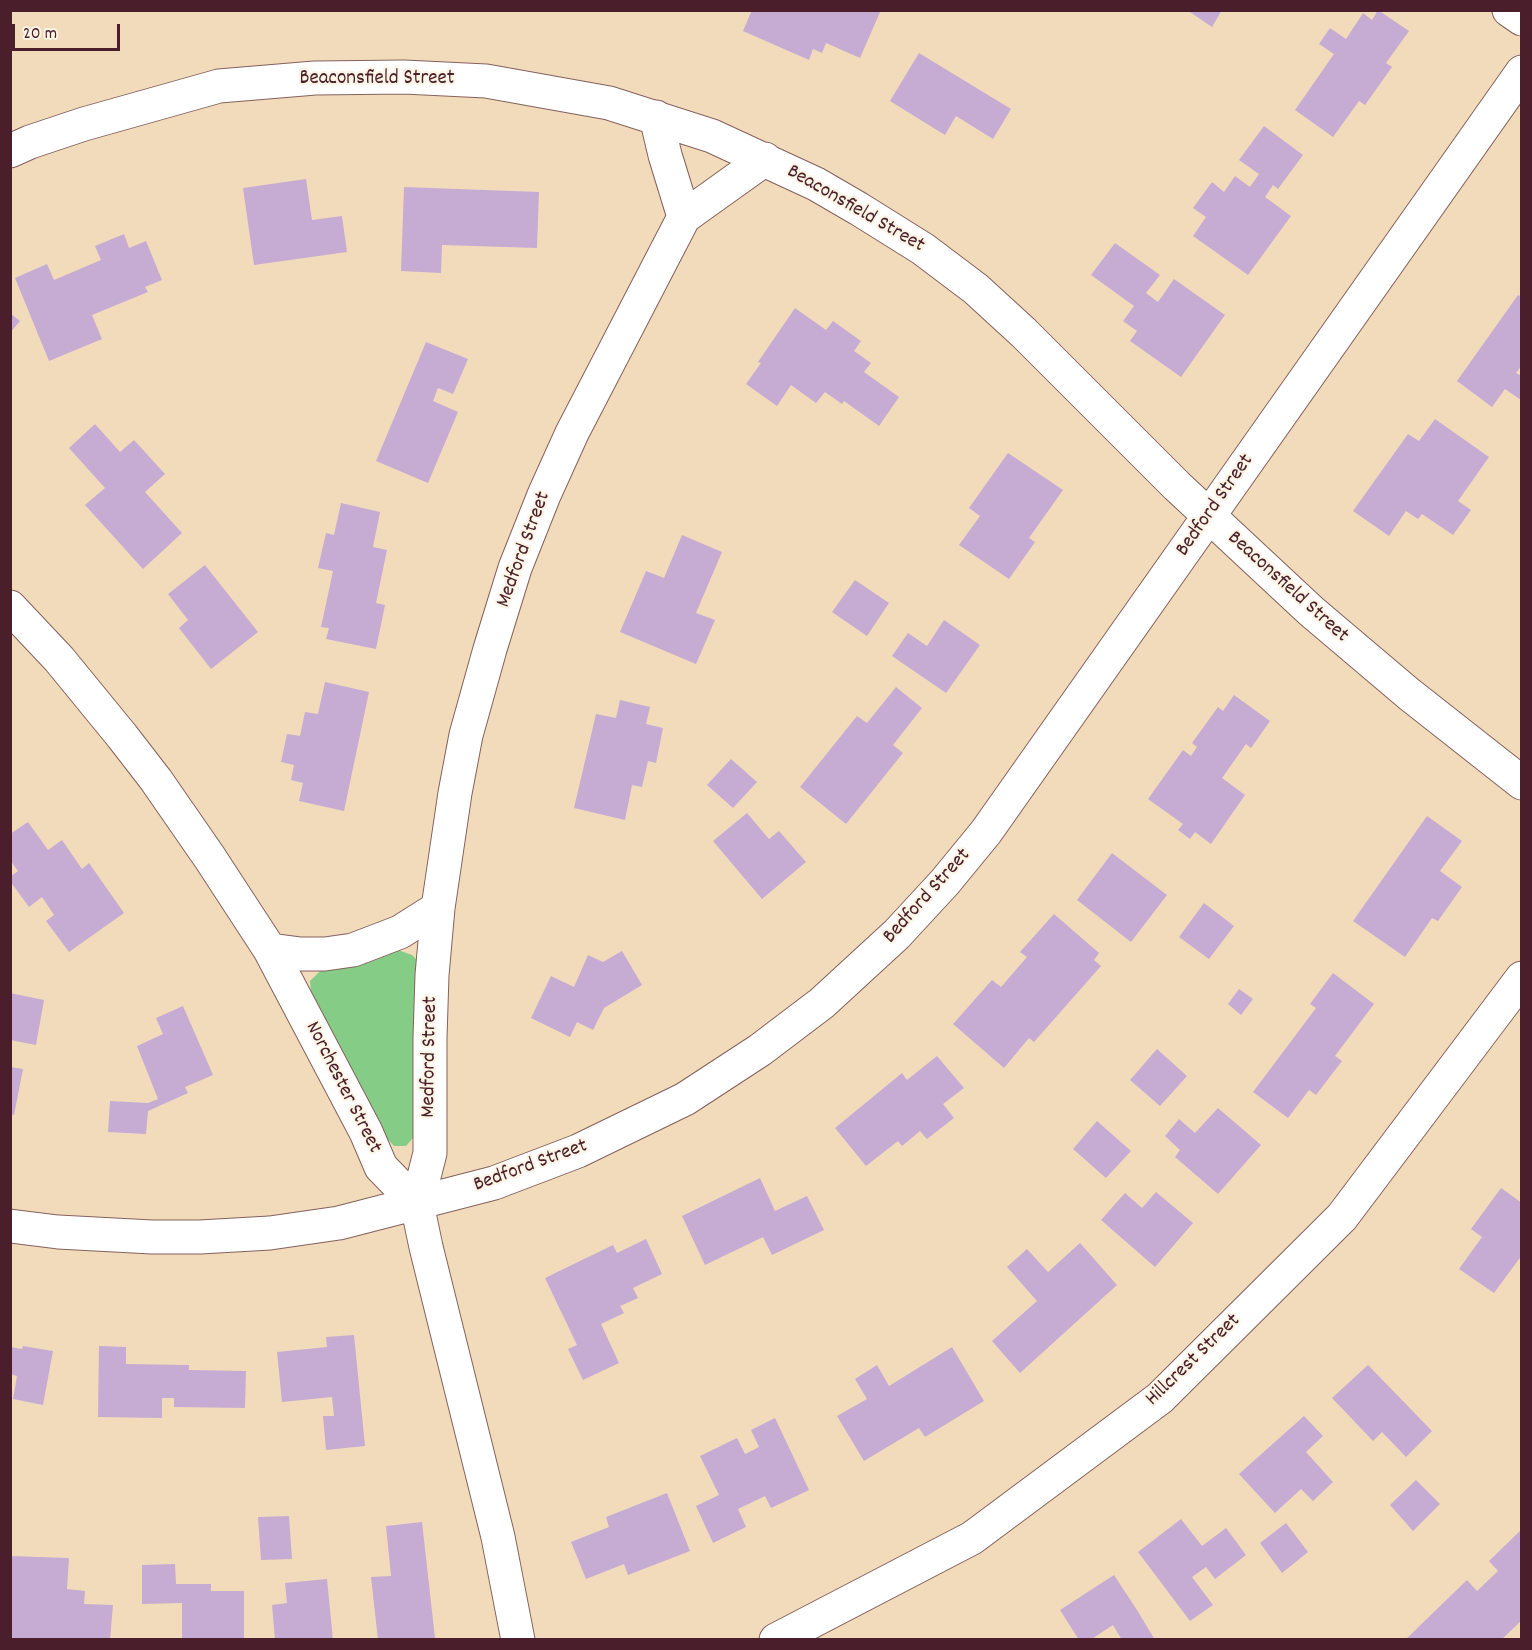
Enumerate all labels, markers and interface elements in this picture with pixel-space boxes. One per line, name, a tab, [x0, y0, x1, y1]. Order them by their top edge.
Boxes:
scale bar	[15, 12, 123, 50]
text: 20 m	[23, 22, 57, 47]
street label: Beaconsfield Street	[299, 67, 455, 93]
street label: Beaconsfield Street	[782, 160, 928, 260]
street label: Bedford Street	[1171, 450, 1261, 562]
street label: Medford Street	[492, 489, 558, 611]
street label: Beaconsfield Street	[1221, 527, 1353, 649]
street label: Bedford Street	[879, 844, 977, 950]
street label: Medford Street	[417, 996, 445, 1118]
street label: Norchester Street	[298, 1018, 386, 1158]
street label: Bedford Street	[471, 1135, 591, 1199]
street label: Hillcrest Street	[1141, 1309, 1247, 1413]

